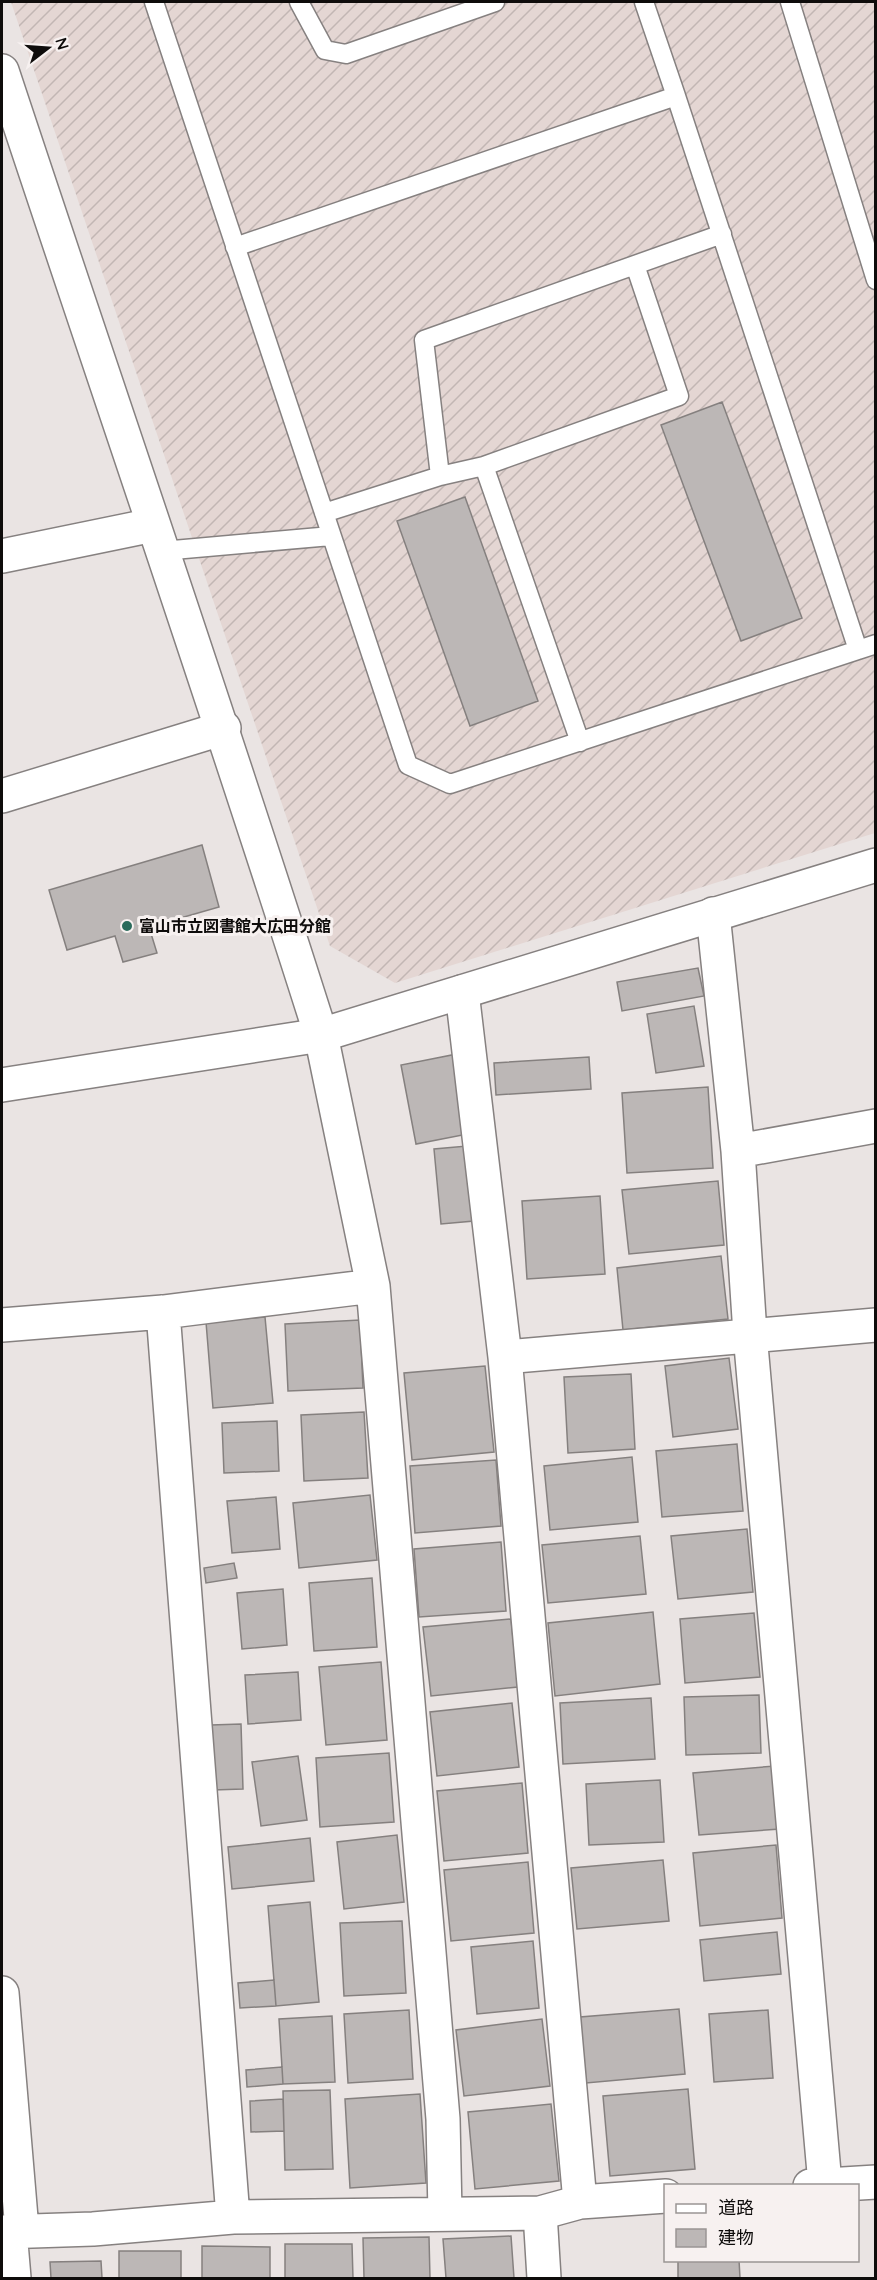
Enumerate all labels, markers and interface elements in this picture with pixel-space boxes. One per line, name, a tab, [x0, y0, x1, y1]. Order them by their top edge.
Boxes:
north arrow	[18, 18, 78, 78]
text: N	[51, 35, 74, 52]
place label: 富山市立図書館大広田分館	[139, 916, 331, 936]
marker: 富山市立図書館大広田分館	[120, 919, 134, 933]
legend	[664, 2184, 859, 2262]
text: 道路	[718, 2196, 754, 2219]
text: 建物	[718, 2226, 754, 2249]

